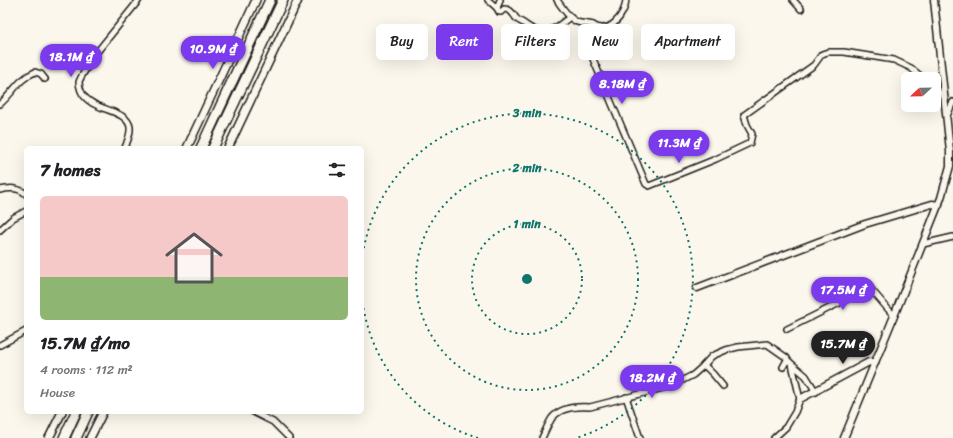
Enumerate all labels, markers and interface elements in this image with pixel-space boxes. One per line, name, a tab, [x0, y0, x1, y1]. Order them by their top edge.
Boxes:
chip: Buy	[376, 24, 428, 60]
chip: Rent	[436, 24, 493, 60]
chip: Filters	[501, 24, 570, 60]
chip: New	[578, 24, 633, 60]
chip: Apartment	[641, 24, 735, 60]
pin: 10.9M ₫	[176, 36, 250, 70]
text: 10.9M ₫	[190, 37, 236, 60]
pin: 18.1M ₫	[34, 44, 108, 78]
text: 18.1M ₫	[49, 45, 93, 68]
pin: 8.18M ₫	[585, 71, 659, 105]
text: 8.18M ₫	[599, 72, 645, 95]
north arrow	[901, 72, 941, 112]
map controls	[901, 72, 941, 112]
text: 3 min	[512, 102, 542, 124]
pin: 11.3M ₫	[642, 130, 716, 164]
text: 11.3M ₫	[657, 131, 701, 154]
text: 7 homes	[40, 155, 100, 185]
text: 2 min	[511, 157, 542, 179]
icon: filters	[326, 159, 348, 181]
text: 1 min	[513, 213, 541, 235]
icon: home	[158, 222, 230, 294]
centre of rings	[520, 272, 534, 286]
pin: 17.5M ₫	[806, 277, 880, 311]
text: 17.5M ₫	[820, 278, 866, 301]
text: 15.7M ₫/mo	[40, 328, 130, 358]
pin: 15.7M ₫	[806, 331, 880, 365]
text: 15.7M ₫	[820, 332, 866, 355]
text: 4 rooms · 112 m²	[40, 358, 133, 381]
pin: 18.2M ₫	[615, 365, 689, 399]
text: 18.2M ₫	[629, 366, 675, 389]
text: House	[40, 381, 75, 404]

